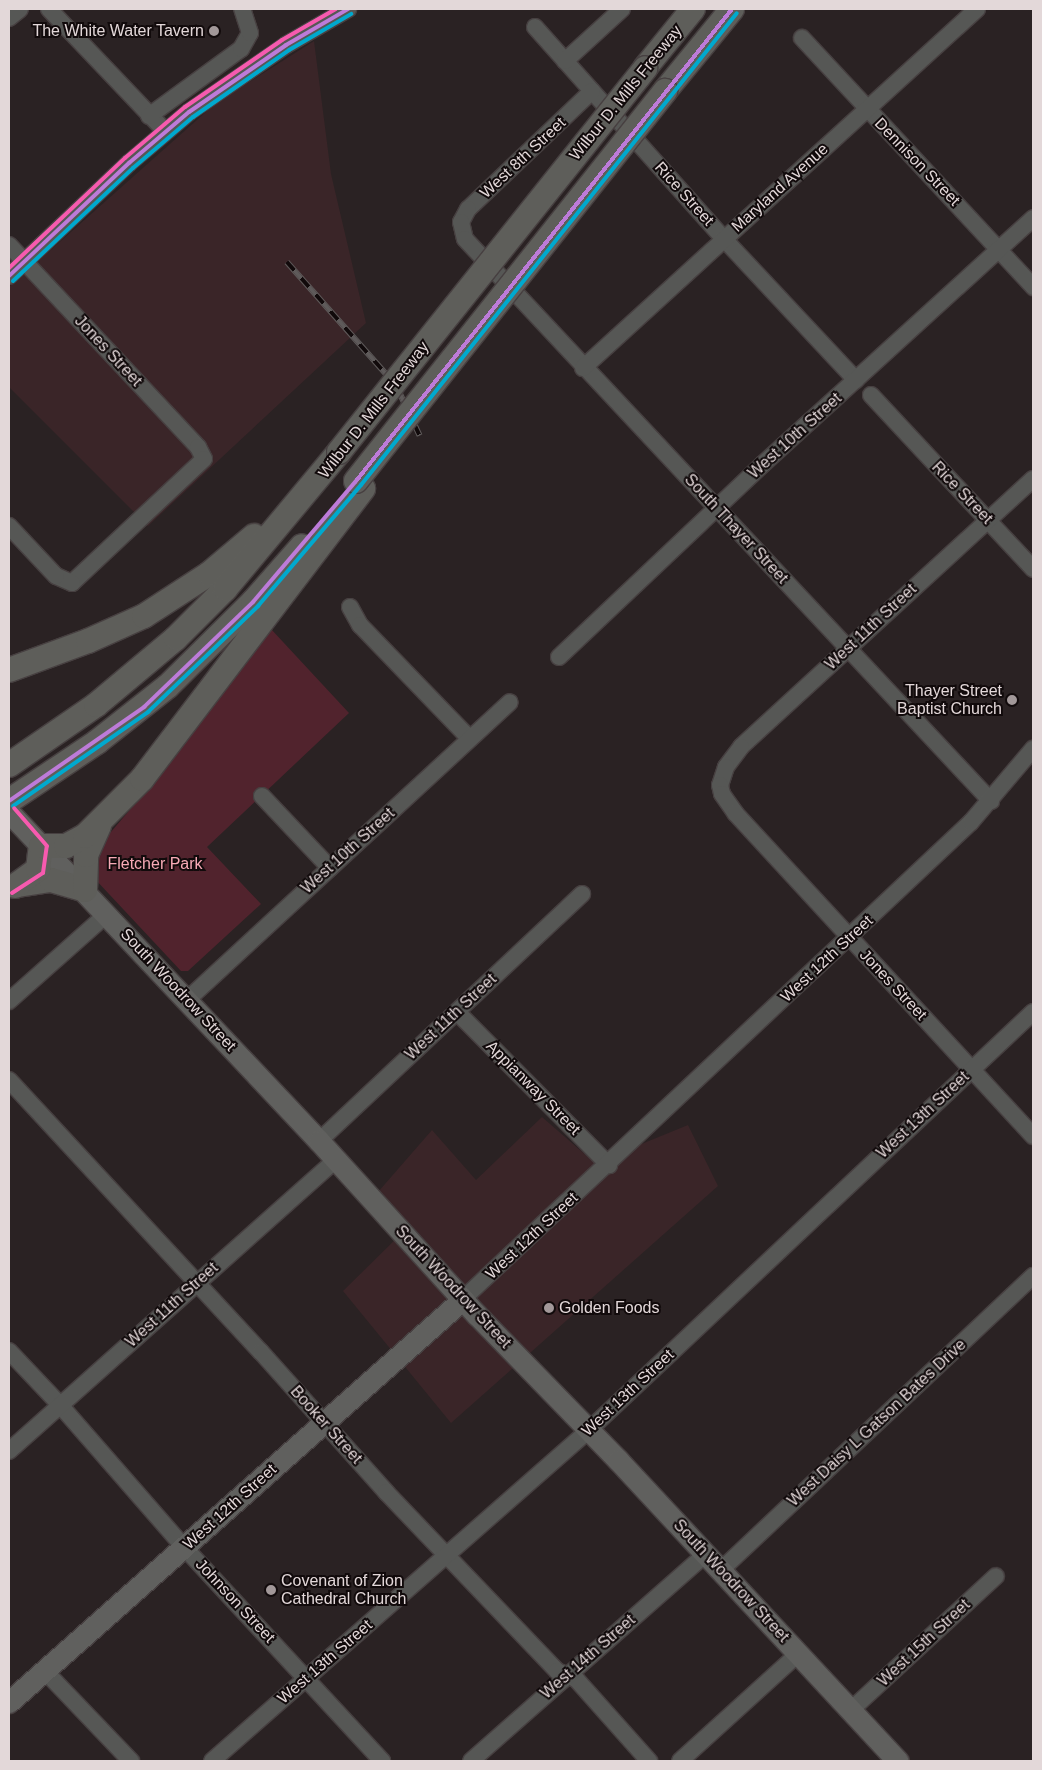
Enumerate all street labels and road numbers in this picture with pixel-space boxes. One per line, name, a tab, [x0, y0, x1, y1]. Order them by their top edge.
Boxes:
street label: Wilbur D. Mills Freeway	[566, 22, 686, 164]
street label: West 8th Street	[476, 113, 570, 203]
street label: Dennison Street	[870, 114, 964, 210]
street label: Maryland Avenue	[727, 139, 833, 237]
street label: Rice Street	[650, 158, 718, 230]
street label: Jones Street	[70, 312, 146, 390]
street label: Wilbur D. Mills Freeway	[315, 338, 433, 482]
street label: West 10th Street	[744, 389, 846, 483]
street label: Rice Street	[928, 458, 996, 528]
street label: South Thayer Street	[680, 470, 792, 588]
street label: West 11th Street	[821, 580, 921, 674]
street label: West 10th Street	[297, 804, 399, 898]
street label: West 12th Street	[777, 911, 877, 1007]
street label: South Woodrow Street	[116, 925, 240, 1055]
street label: Jones Street	[855, 946, 931, 1024]
street label: West 11th Street	[401, 970, 501, 1064]
street label: Appianway Street	[482, 1037, 584, 1139]
street label: West 13th Street	[873, 1067, 973, 1163]
street label: West 12th Street	[482, 1188, 582, 1284]
street label: South Woodrow Street	[391, 1222, 515, 1352]
street label: West 11th Street	[122, 1258, 222, 1352]
street label: West Daisy L Gatson Bates Drive	[784, 1335, 970, 1511]
street label: West 13th Street	[578, 1345, 678, 1441]
street label: Booker Street	[286, 1382, 366, 1468]
street label: West 12th Street	[179, 1460, 281, 1554]
street label: South Woodrow Street	[669, 1516, 793, 1646]
street label: Johnson Street	[191, 1555, 279, 1647]
street label: West 15th Street	[874, 1595, 974, 1691]
street label: West 14th Street	[537, 1611, 639, 1703]
street label: West 13th Street	[274, 1616, 376, 1708]

